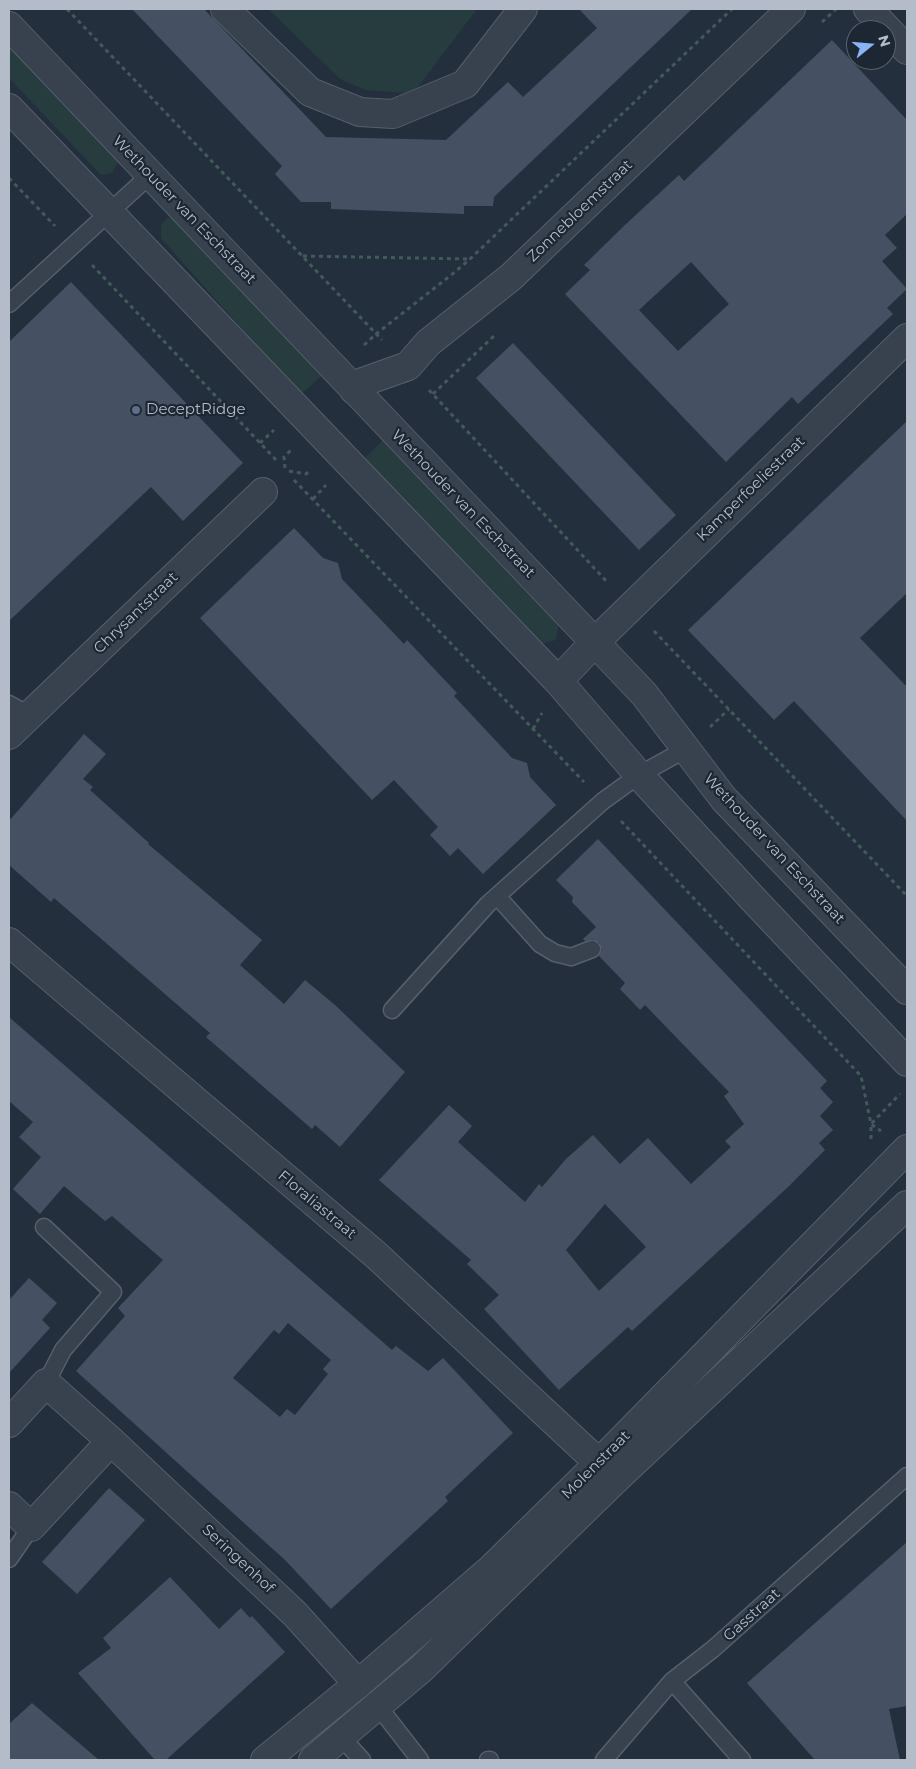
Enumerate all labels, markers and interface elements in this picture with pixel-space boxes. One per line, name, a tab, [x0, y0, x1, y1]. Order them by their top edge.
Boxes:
north arrow	[846, 20, 896, 70]
text: N	[874, 33, 895, 49]
street label: Wethouder van Eschstraat	[108, 132, 260, 288]
street label: Zonnebloemstraat	[524, 156, 636, 266]
place label: DeceptRidge	[146, 401, 245, 419]
marker: DeceptRidge	[130, 404, 142, 416]
street label: Wethouder van Eschstraat	[387, 426, 539, 582]
street label: Kamperfoeliestraat	[693, 433, 809, 545]
street label: Chrysantstraat	[90, 568, 182, 658]
street label: Wethouder van Eschstraat	[700, 770, 848, 928]
street label: Floraliastraat	[274, 1167, 360, 1243]
street label: Molenstraat	[558, 1427, 634, 1503]
street label: Seringenhof	[198, 1521, 278, 1597]
street label: Gasstraat	[720, 1585, 784, 1645]

